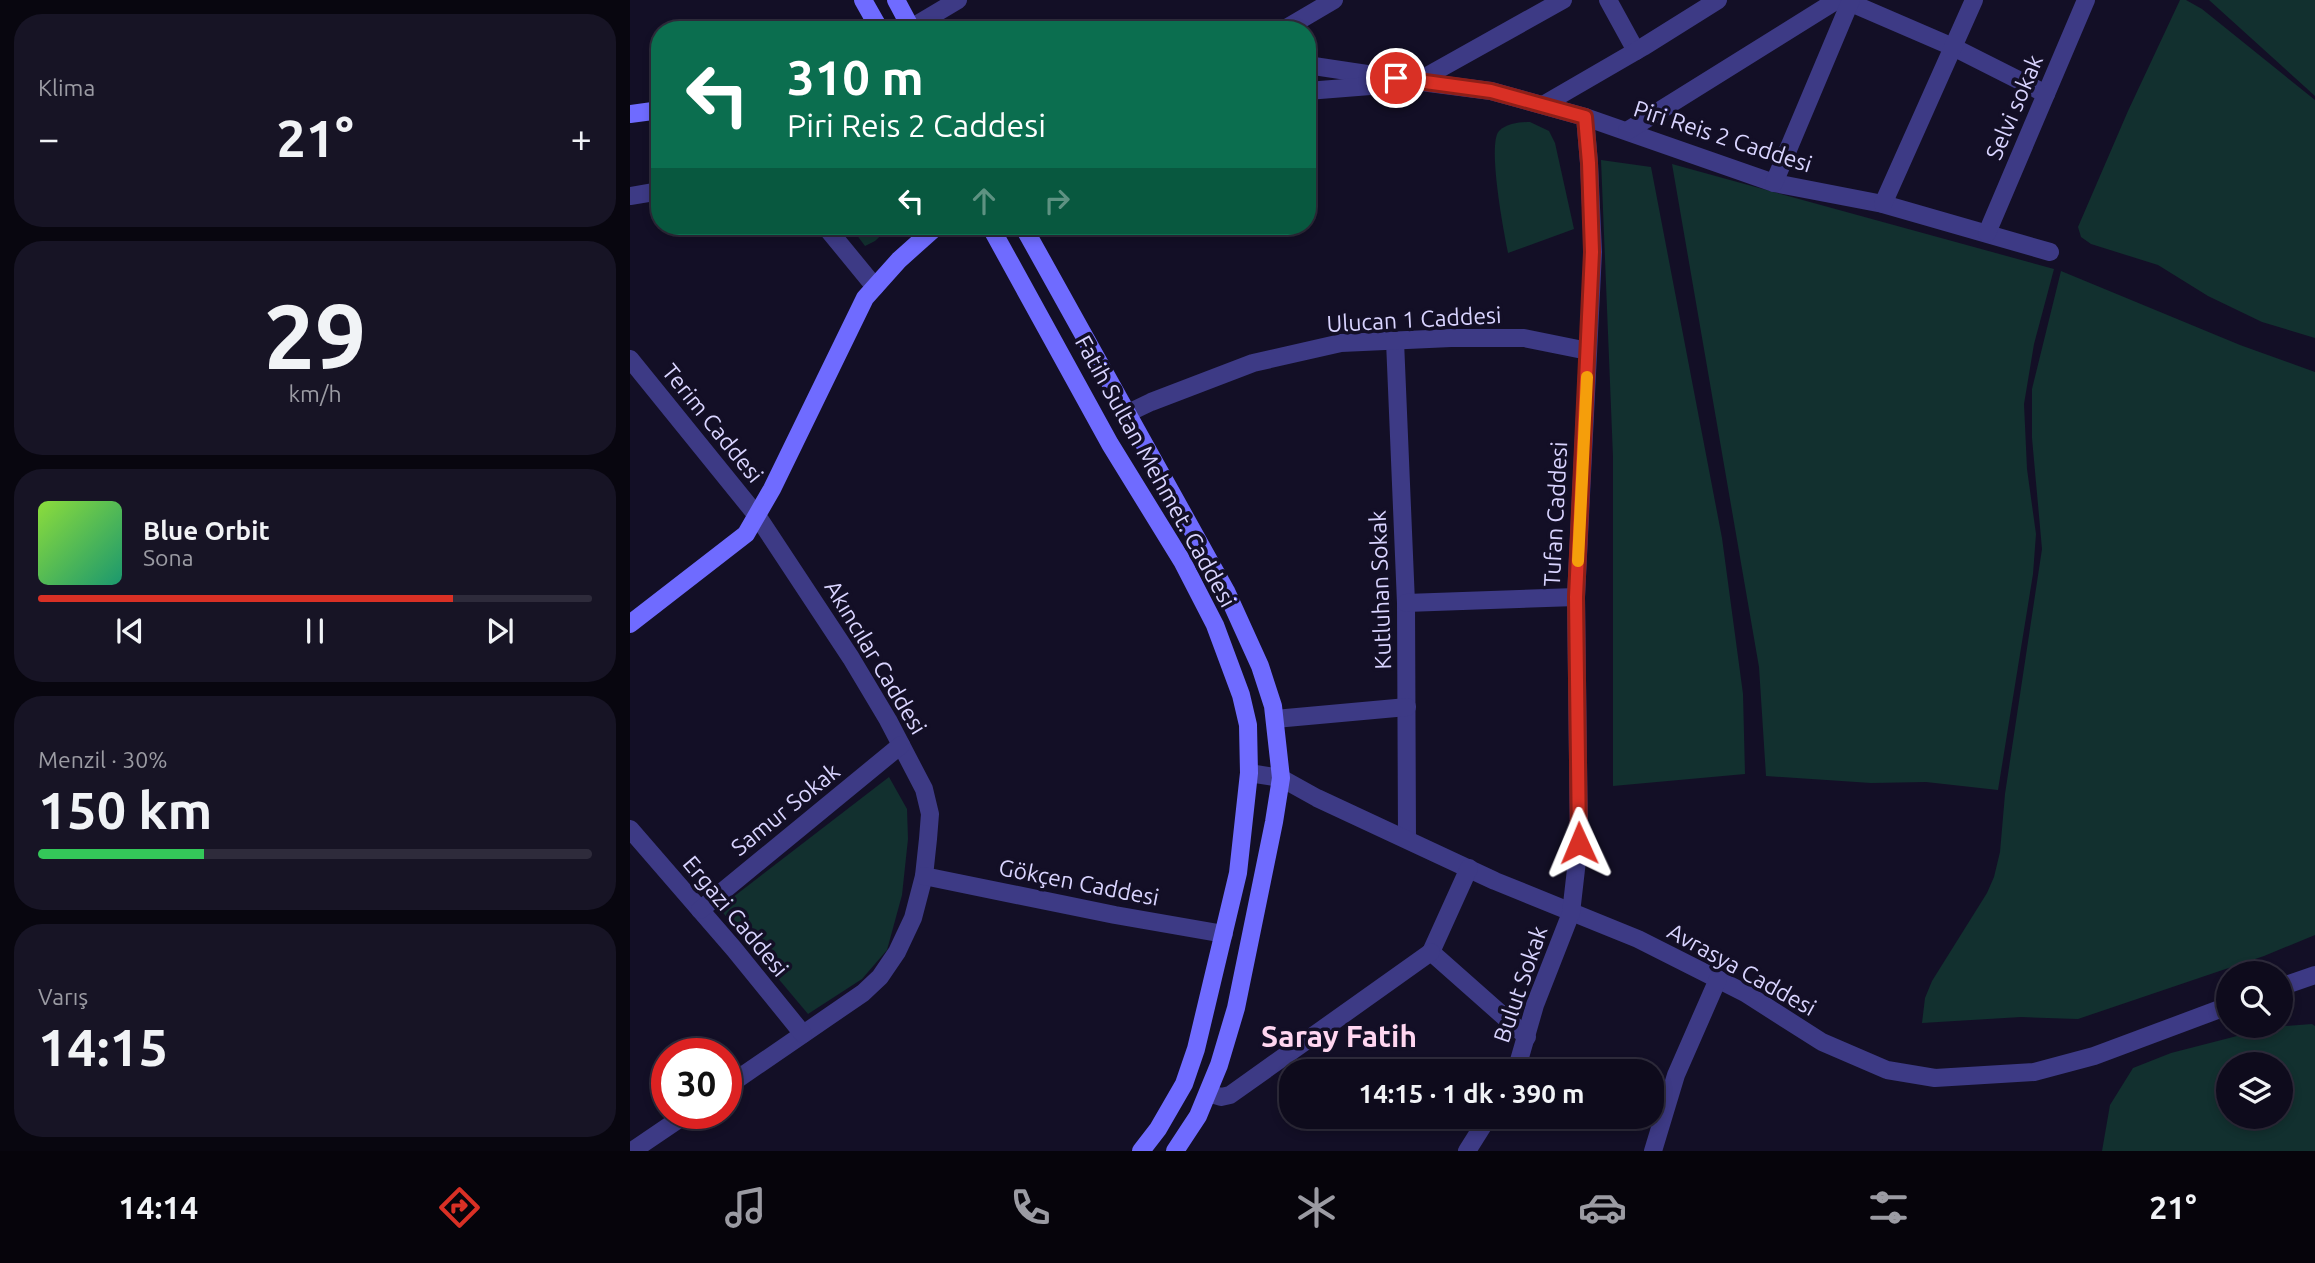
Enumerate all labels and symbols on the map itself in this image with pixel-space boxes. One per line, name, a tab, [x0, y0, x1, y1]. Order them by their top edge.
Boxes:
pin	[1366, 48, 1426, 108]
street label: Selvi sokak	[1981, 51, 2047, 163]
street label: Piri Reis 2 Caddesi	[1631, 95, 1815, 177]
street label: Ulucan 1 Caddesi	[1326, 302, 1502, 336]
street label: Fatih Sultan Mehmet. Caddesi	[1071, 331, 1241, 611]
street label: Terim Caddesi	[658, 359, 768, 487]
street label: Tufan Caddesi	[1539, 441, 1571, 587]
street label: Kutluhan Sokak	[1365, 510, 1395, 670]
street label: Akıncılar Caddesi	[820, 576, 932, 738]
street label: Samur Sokak	[726, 758, 844, 860]
position arrow	[1542, 806, 1616, 880]
street label: Ergazi Caddesi	[678, 851, 794, 981]
street label: Gökçen Caddesi	[997, 854, 1161, 910]
street label: Avrasya Caddesi	[1663, 918, 1821, 1020]
street label: Bulut Sokak	[1488, 922, 1552, 1046]
district label: Saray Fatih	[1261, 1019, 1417, 1053]
speed limit sign: 30	[651, 1038, 742, 1129]

